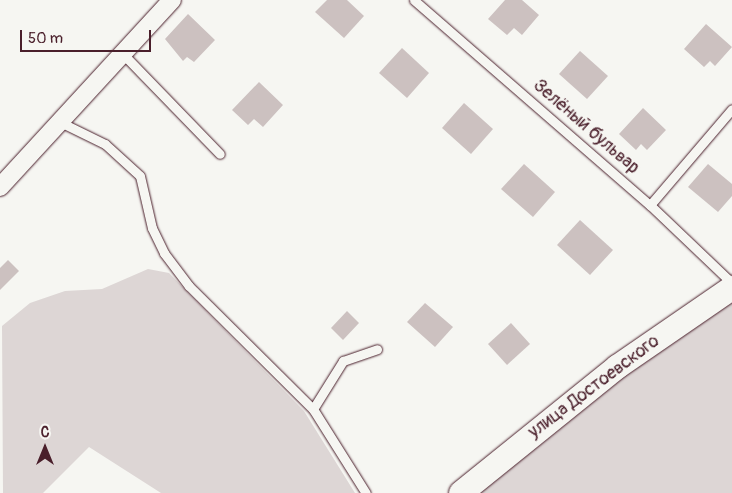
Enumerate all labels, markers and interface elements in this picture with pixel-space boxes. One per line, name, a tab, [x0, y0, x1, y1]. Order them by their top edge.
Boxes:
scale bar	[22, 20, 154, 52]
text: 50 m	[28, 29, 63, 48]
street label: Зелёный бульвар	[529, 75, 643, 179]
street label: улица Достоевского	[524, 331, 664, 443]
north arrow	[20, 423, 70, 473]
text: С	[41, 424, 49, 441]

